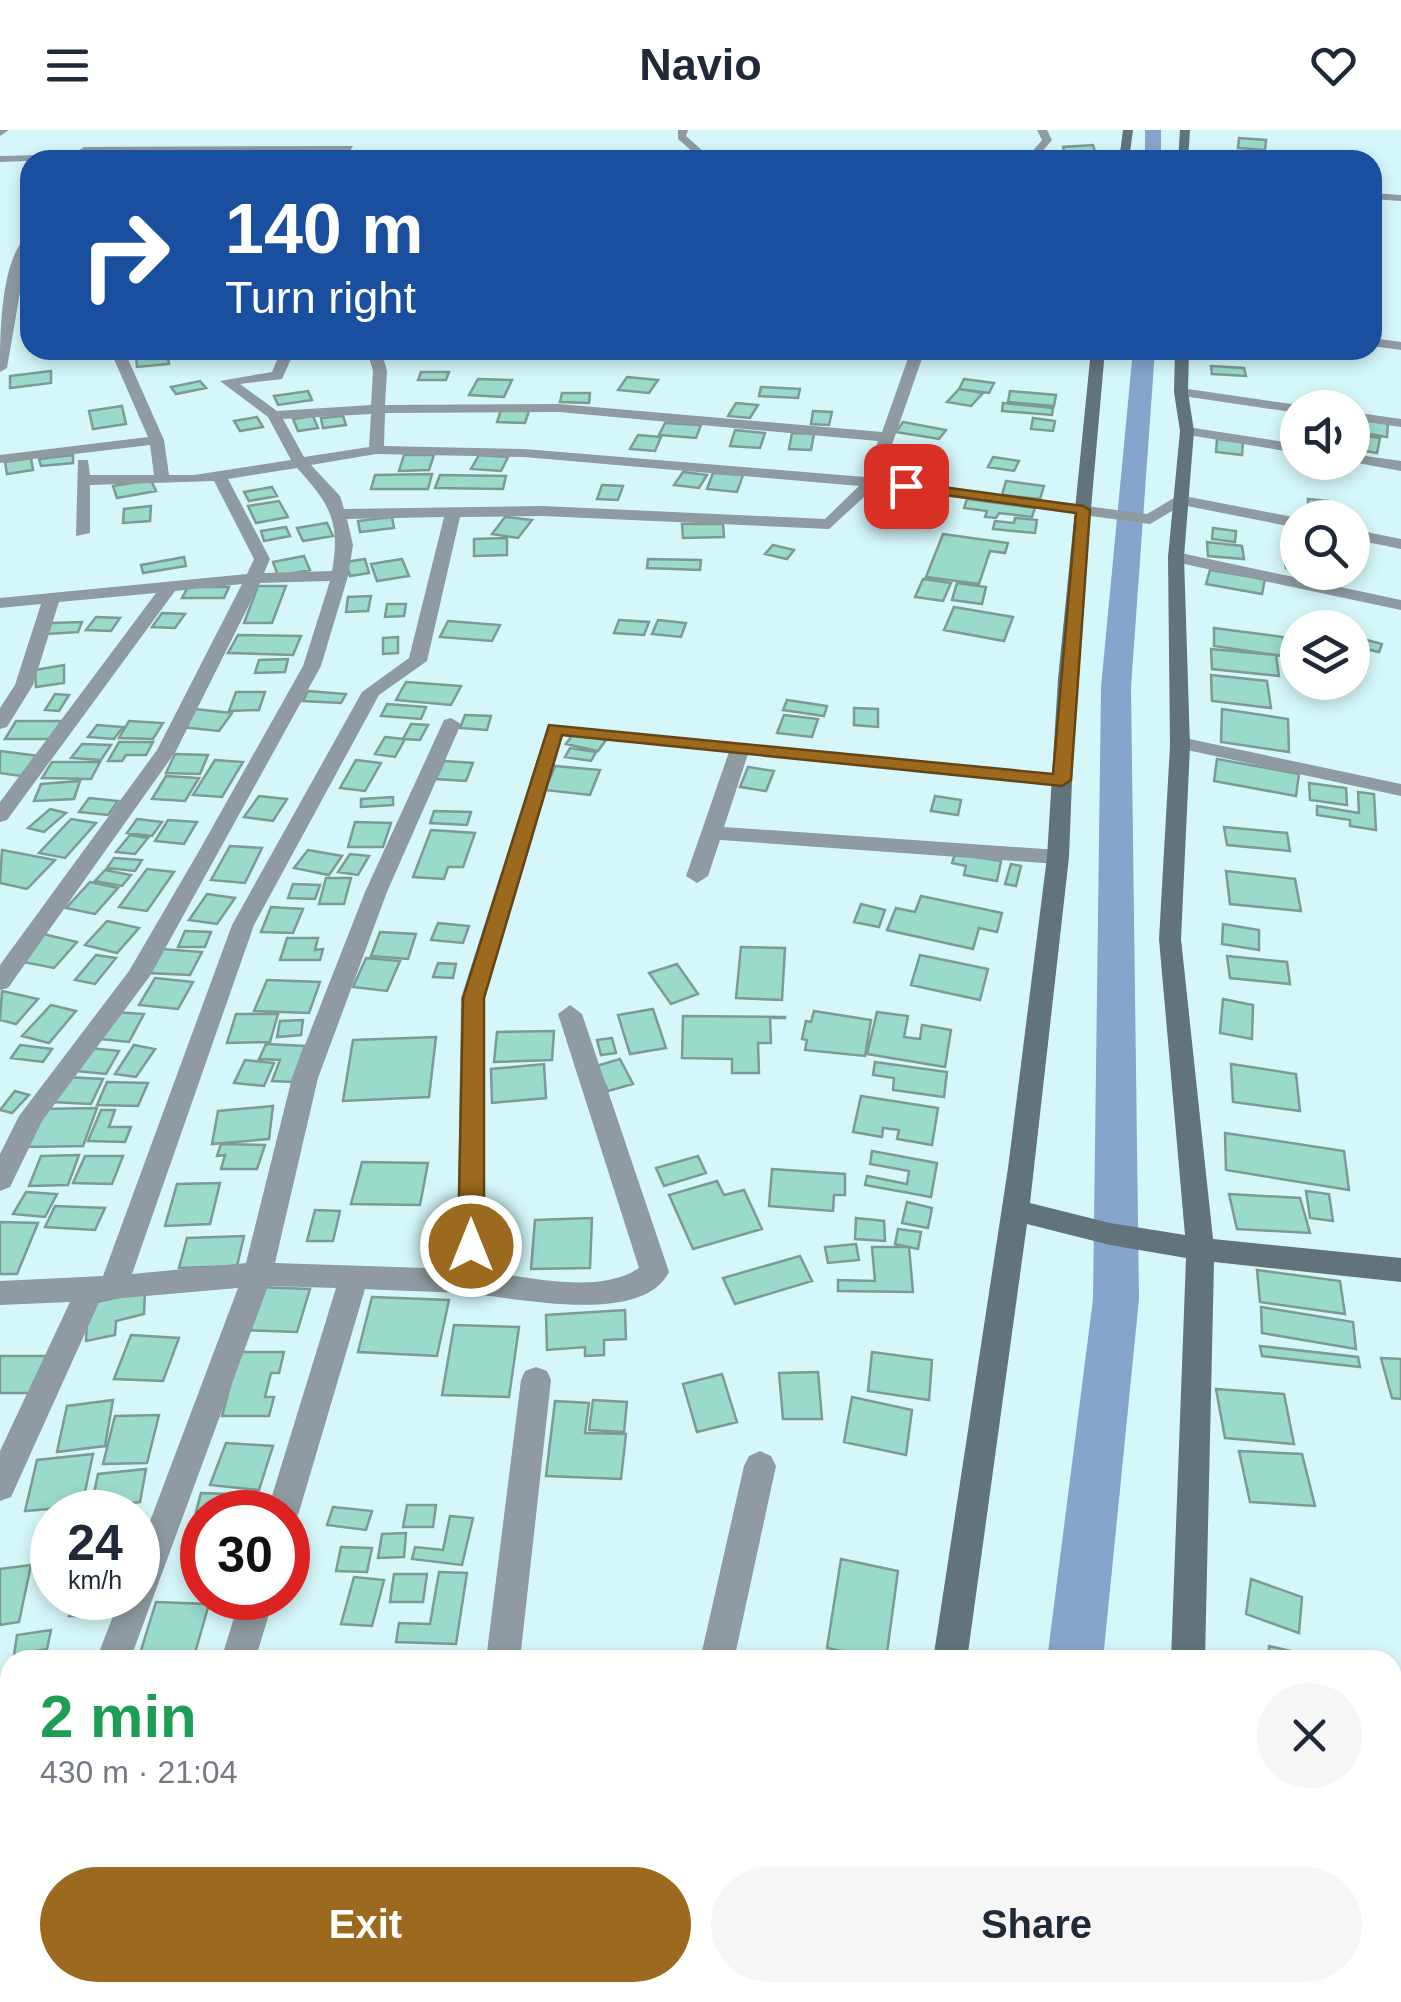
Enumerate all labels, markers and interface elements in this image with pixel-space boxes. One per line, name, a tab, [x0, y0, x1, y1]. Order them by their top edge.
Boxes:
icon: menu	[40, 38, 95, 93]
icon: heart	[1306, 38, 1361, 93]
text: Navio	[639, 39, 762, 90]
icon: right	[60, 190, 190, 320]
text: 140 m	[225, 190, 423, 268]
text: Turn right	[225, 272, 416, 323]
map controls	[1280, 390, 1370, 700]
button: sound	[1280, 390, 1370, 480]
pin	[864, 444, 949, 529]
icon: arrive	[879, 459, 934, 514]
button: search	[1280, 500, 1370, 590]
button: layers	[1280, 610, 1370, 700]
position arrow	[419, 1194, 523, 1298]
speed limit sign: 30	[180, 1490, 310, 1620]
text: 24	[67, 1515, 123, 1571]
text: km/h	[68, 1566, 122, 1594]
text: 2 min	[40, 1683, 197, 1750]
button: close	[1257, 1683, 1362, 1788]
text: 430 m · 21:04	[40, 1754, 237, 1790]
button: Exit	[40, 1867, 691, 1982]
button: Share	[711, 1867, 1362, 1982]

